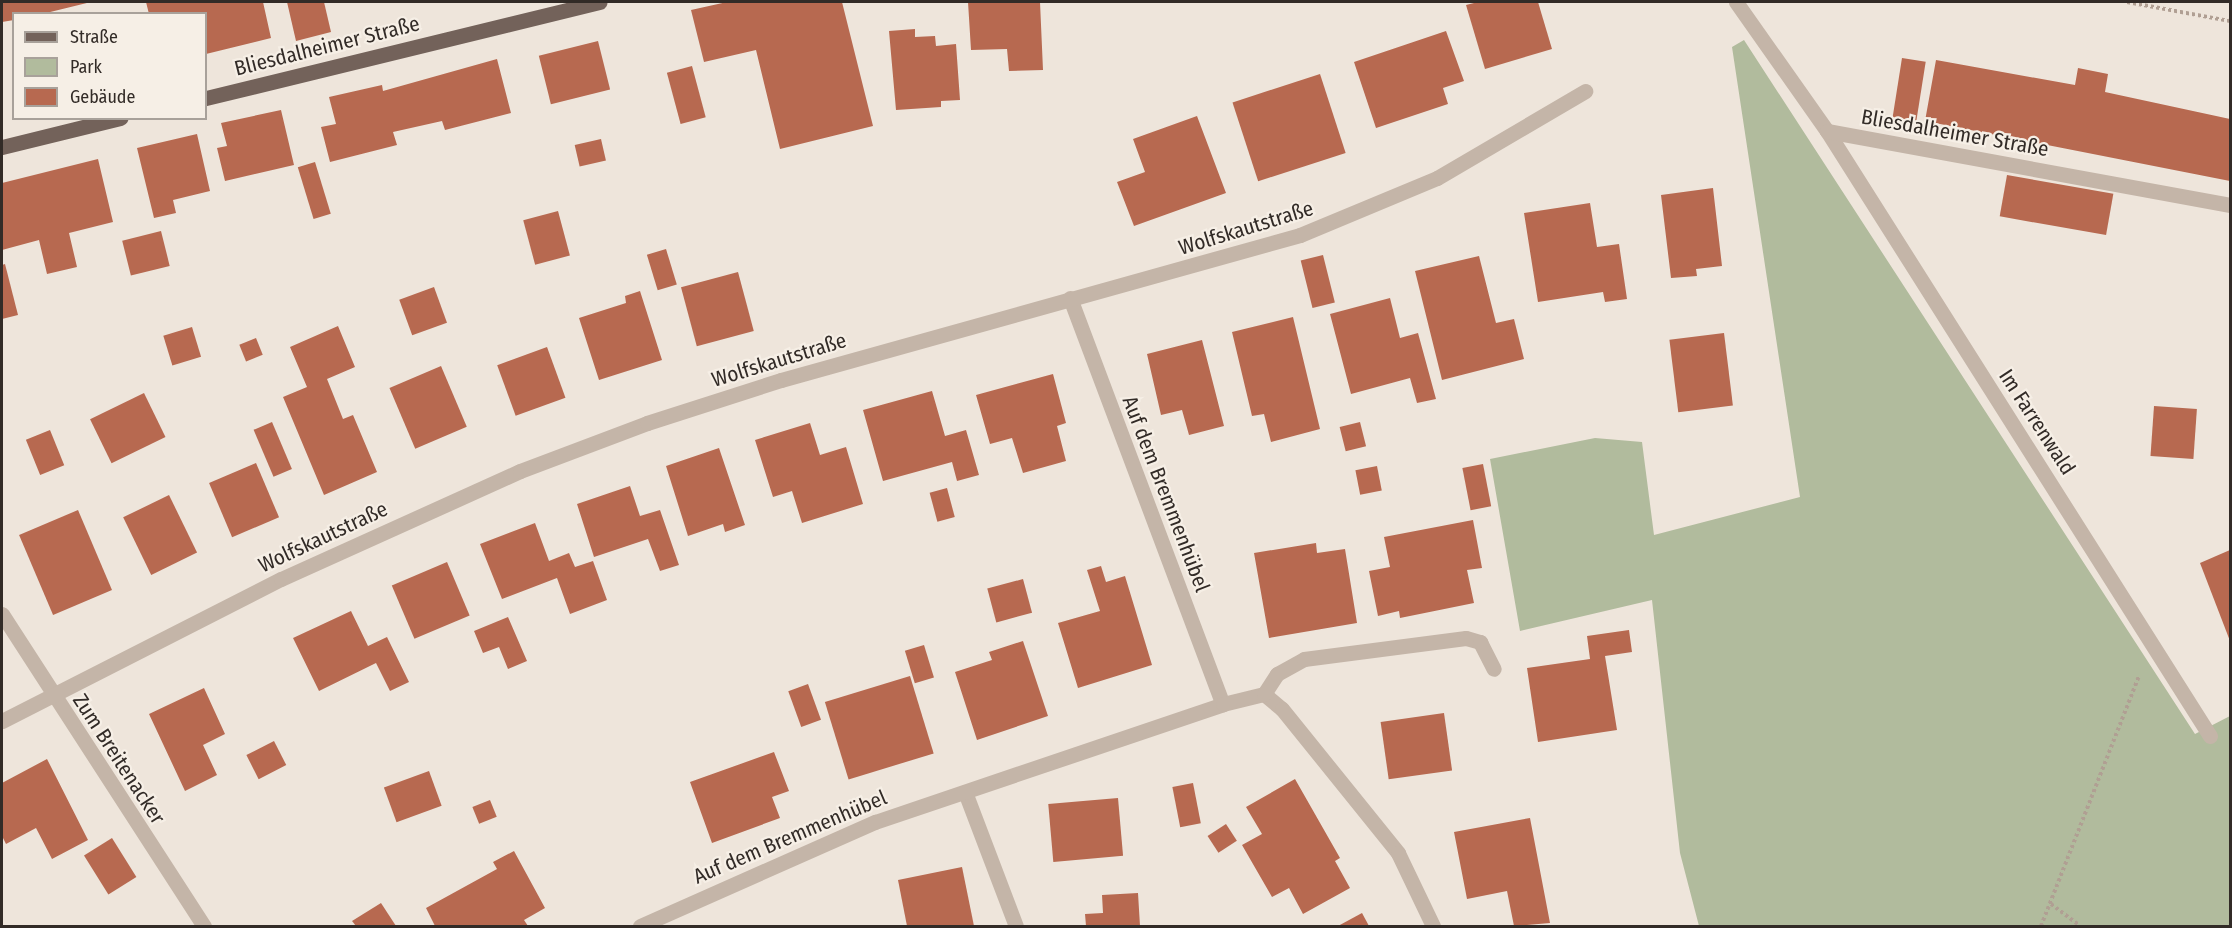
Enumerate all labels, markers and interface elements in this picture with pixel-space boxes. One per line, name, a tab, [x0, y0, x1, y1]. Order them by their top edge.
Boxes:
street label: Bliesdalheimer Straße	[232, 11, 422, 81]
legend	[12, 12, 207, 120]
text: Straße	[70, 26, 118, 48]
text: Park	[70, 56, 102, 78]
text: Gebäude	[70, 86, 135, 108]
street label: Bliesdalheimer Straße	[1859, 104, 2051, 162]
street label: Wolfskautstraße	[1176, 196, 1316, 260]
street label: Wolfskautstraße	[709, 328, 849, 392]
street label: Im Farrenwald	[1994, 365, 2080, 479]
street label: Auf dem Bremmenhübel	[1117, 393, 1215, 595]
street label: Wolfskautstraße	[254, 496, 392, 578]
street label: Zum Breitenacker	[68, 689, 170, 829]
street label: Auf dem Bremmenhübel	[690, 785, 890, 889]

